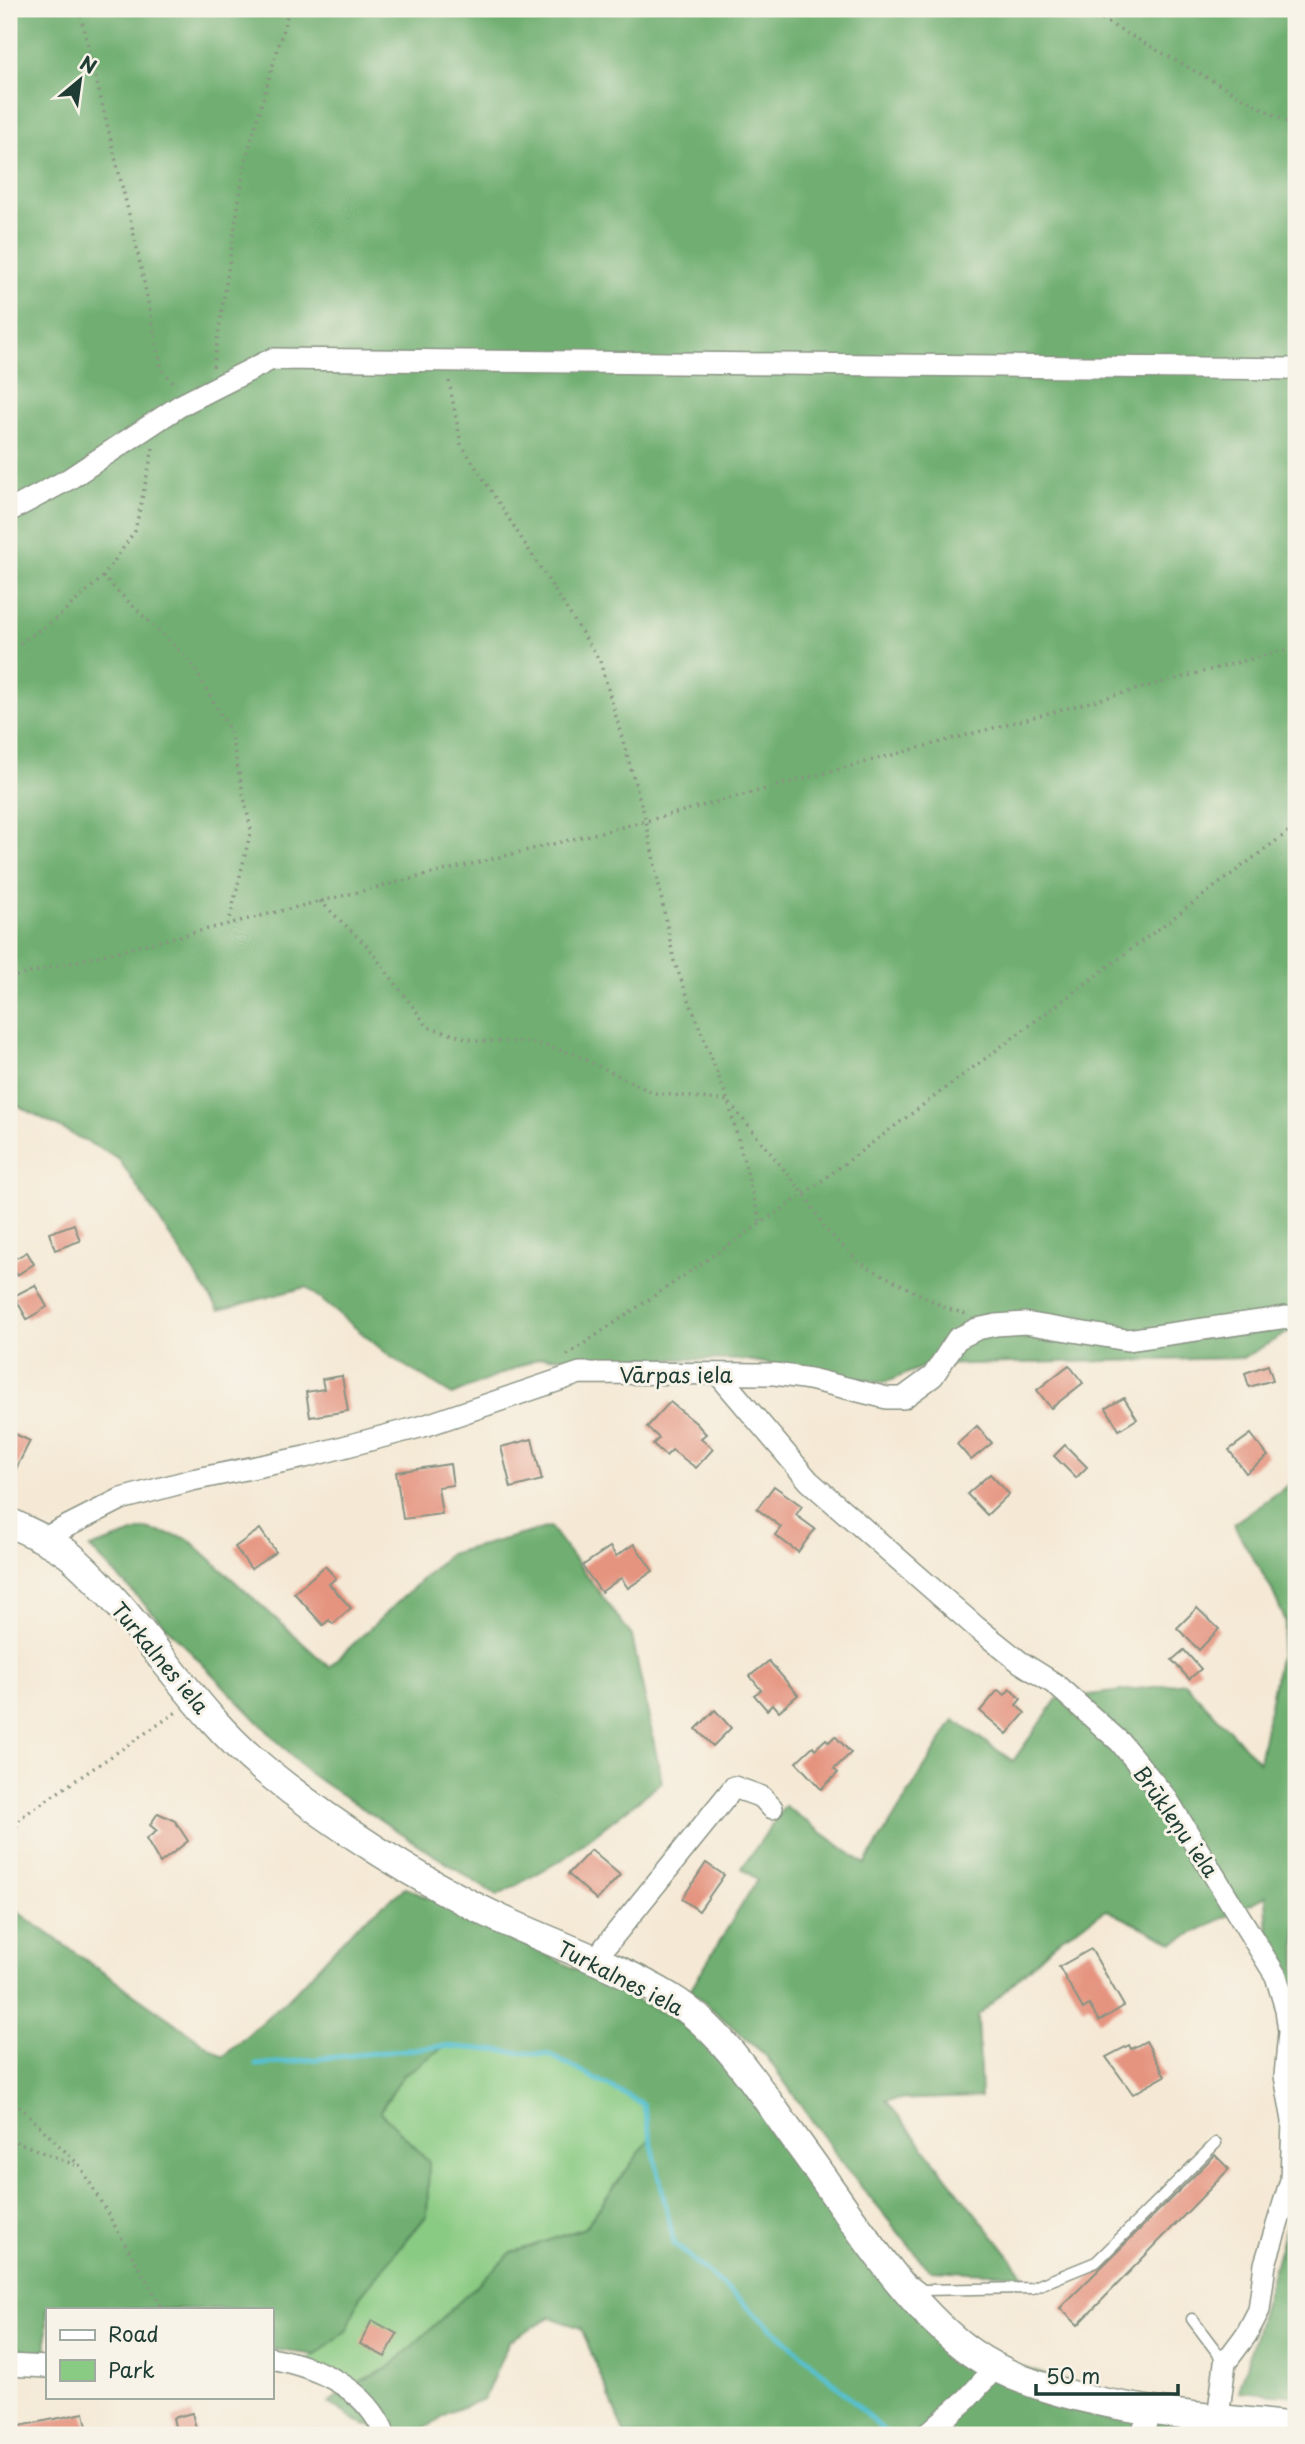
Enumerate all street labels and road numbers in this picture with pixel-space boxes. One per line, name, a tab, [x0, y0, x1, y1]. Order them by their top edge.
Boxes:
street label: Vārpas iela	[620, 1358, 732, 1390]
street label: Turkalnes iela	[104, 1594, 218, 1720]
street label: Brūkleņu iela	[1127, 1759, 1227, 1883]
street label: Turkalnes iela	[552, 1931, 690, 2023]

